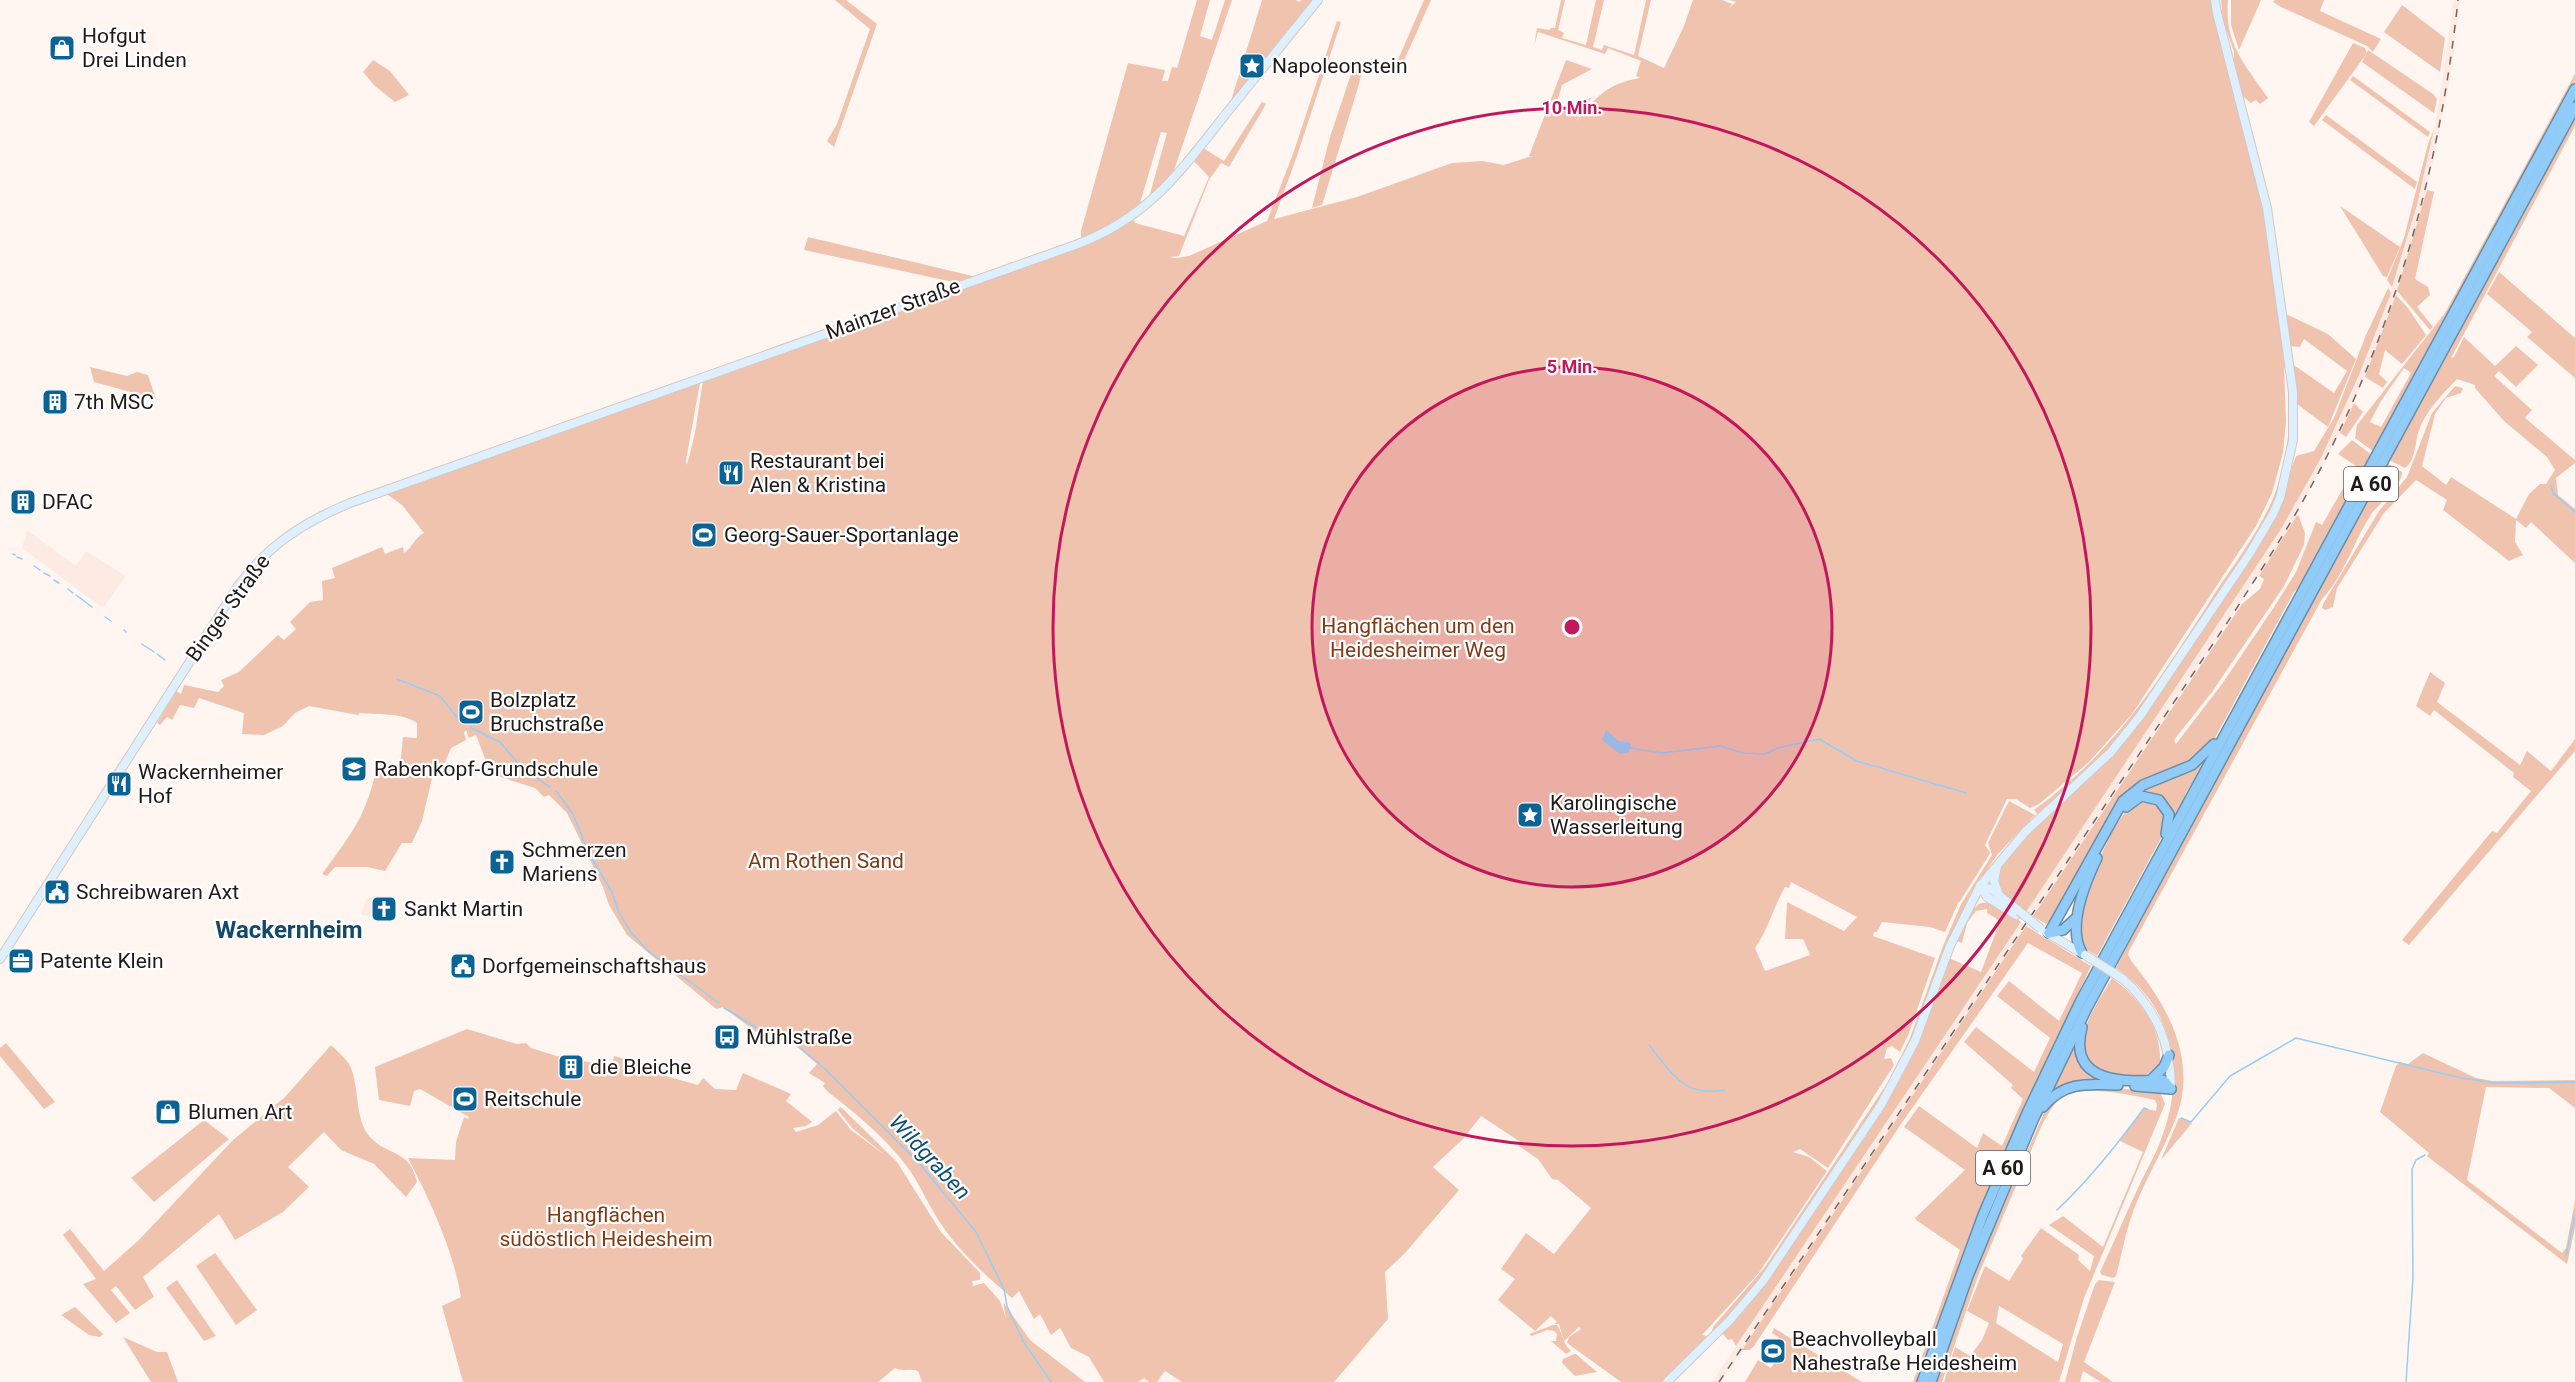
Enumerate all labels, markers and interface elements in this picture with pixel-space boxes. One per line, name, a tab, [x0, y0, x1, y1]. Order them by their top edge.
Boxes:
place label: Hofgut Drei Linden	[82, 24, 187, 72]
shop icon: Hofgut Drei Linden	[47, 33, 77, 63]
place icon: Napoleonstein	[1237, 51, 1267, 81]
place label: Napoleonstein	[1272, 54, 1408, 78]
text: 10 Min.	[1542, 97, 1602, 118]
street label: Mainzer Straße	[823, 274, 963, 344]
text: 5 Min.	[1547, 356, 1597, 377]
building icon: 7th MSC	[40, 387, 70, 417]
place label: 7th MSC	[74, 390, 154, 414]
place label: Restaurant bei Alen & Kristina	[750, 449, 886, 497]
restaurant icon: Restaurant bei Alen & Kristina	[716, 458, 746, 488]
road number: A 60	[2344, 467, 2398, 501]
building icon: DFAC	[8, 487, 38, 517]
place label: DFAC	[42, 490, 93, 514]
sports icon: Georg-Sauer-Sportanlage	[689, 520, 719, 550]
place label: Georg-Sauer-Sportanlage	[724, 523, 959, 547]
street label: Binger Straße	[181, 550, 275, 666]
park label: Hangflächen um den Heidesheimer Weg	[1321, 614, 1515, 662]
centre of rings	[1562, 617, 1582, 637]
place label: Bolzplatz Bruchstraße	[490, 688, 604, 736]
sports icon: Bolzplatz Bruchstraße	[456, 697, 486, 727]
school or university icon: Rabenkopf-Grundschule	[339, 754, 369, 784]
place label: Rabenkopf-Grundschule	[374, 757, 598, 781]
place label: Wackernheimer Hof	[138, 760, 283, 808]
restaurant icon: Wackernheimer Hof	[104, 769, 134, 799]
place label: Karolingische Wasserleitung	[1550, 791, 1683, 839]
place icon: Karolingische Wasserleitung	[1515, 800, 1545, 830]
place label: Schmerzen Mariens	[522, 838, 627, 886]
church icon: Schmerzen Mariens	[487, 847, 517, 877]
park label: Am Rothen Sand	[748, 849, 904, 873]
public building icon: Schreibwaren Axt	[42, 877, 72, 907]
place label: Schreibwaren Axt	[76, 880, 239, 904]
church icon: Sankt Martin	[369, 894, 399, 924]
place label: Sankt Martin	[404, 897, 523, 921]
district label: Wackernheim	[215, 916, 363, 944]
office icon: Patente Klein	[6, 946, 36, 976]
place label: Patente Klein	[40, 949, 164, 973]
public building icon: Dorfgemeinschaftshaus	[448, 951, 478, 981]
place label: Dorfgemeinschaftshaus	[482, 954, 707, 978]
bus stop icon: Mühlstraße	[712, 1022, 742, 1052]
place label: Mühlstraße	[746, 1025, 852, 1049]
building icon: die Bleiche	[556, 1052, 586, 1082]
place label: die Bleiche	[590, 1055, 691, 1079]
sports icon: Reitschule	[450, 1084, 480, 1114]
place label: Reitschule	[484, 1087, 581, 1111]
shop icon: Blumen Art	[153, 1097, 183, 1127]
place label: Blumen Art	[188, 1100, 292, 1124]
water label: Wildgraben	[884, 1109, 976, 1205]
road number: A 60	[1976, 1151, 2030, 1185]
park label: Hangflächen südöstlich Heidesheim	[499, 1203, 713, 1251]
place label: Beachvolleyball Nahestraße Heidesheim	[1792, 1327, 2017, 1375]
sports icon: Beachvolleyball Nahestraße Heidesheim	[1758, 1336, 1788, 1366]

